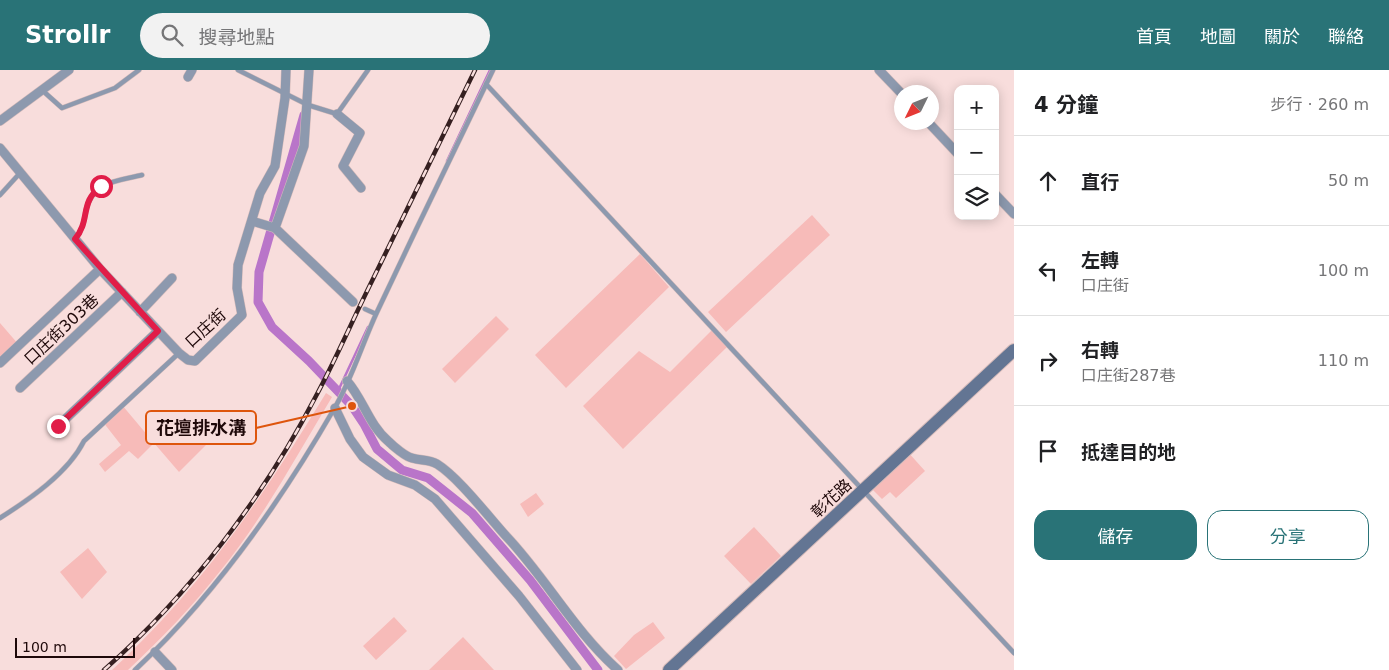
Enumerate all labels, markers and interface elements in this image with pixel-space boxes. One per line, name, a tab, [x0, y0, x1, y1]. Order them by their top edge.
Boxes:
search box	[140, 13, 490, 58]
text: Strollr	[25, 21, 110, 49]
icon: search	[158, 21, 186, 49]
text: 搜尋地點	[198, 26, 274, 48]
text: 首頁	[1136, 26, 1172, 47]
text: 地圖	[1200, 26, 1236, 47]
text: 關於	[1264, 26, 1300, 47]
text: 聯絡	[1328, 26, 1364, 47]
north arrow	[894, 85, 939, 130]
map controls	[954, 85, 999, 220]
button: +	[954, 85, 999, 130]
text: 4 分鐘	[1034, 93, 1098, 117]
text: 步行 · 260 m	[1271, 95, 1369, 114]
button: −	[954, 130, 999, 175]
icon: ahead	[1034, 167, 1062, 195]
text: 直行	[1081, 171, 1119, 193]
text: 50 m	[1328, 171, 1369, 190]
route start	[90, 175, 113, 198]
button: layers	[954, 175, 999, 220]
text: 左轉	[1081, 249, 1119, 271]
icon: left	[1034, 257, 1062, 285]
text: 100 m	[1318, 261, 1369, 280]
text: 口庄街	[1081, 276, 1129, 295]
street label: 口庄街303巷	[20, 290, 102, 369]
street label: 口庄街	[181, 305, 230, 351]
text: 右轉	[1081, 339, 1119, 361]
icon: right	[1034, 347, 1062, 375]
text: 110 m	[1318, 351, 1369, 370]
text: 口庄街287巷	[1081, 366, 1176, 385]
callout: 花壇排水溝	[146, 411, 256, 444]
route end	[47, 415, 70, 438]
text: 花壇排水溝	[156, 417, 246, 438]
icon: arrive	[1034, 437, 1062, 465]
text: 抵達目的地	[1081, 441, 1176, 463]
street label: 彰花路	[807, 475, 855, 522]
button: 儲存	[1034, 510, 1197, 560]
button: 分享	[1207, 510, 1369, 560]
scale bar	[15, 635, 135, 658]
text: 100 m	[22, 639, 67, 655]

